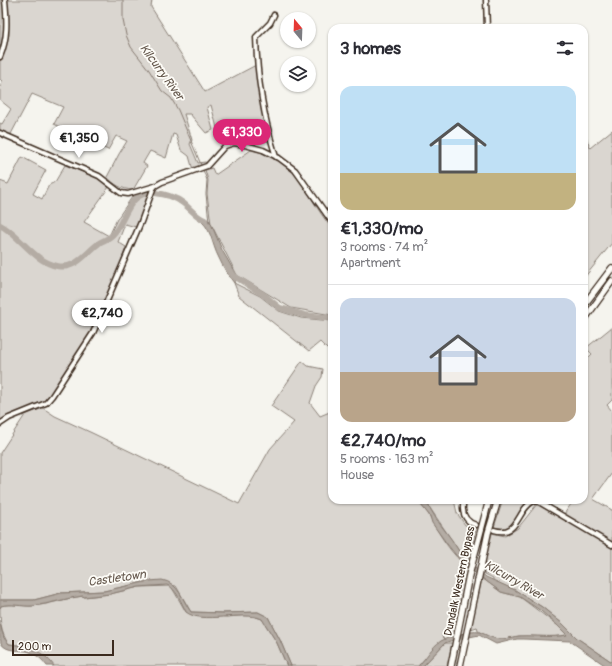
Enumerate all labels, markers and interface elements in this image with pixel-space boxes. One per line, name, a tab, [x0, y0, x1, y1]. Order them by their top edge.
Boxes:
north arrow	[280, 12, 316, 48]
map controls	[280, 12, 316, 92]
icon: filters	[554, 37, 576, 59]
text: 3 homes	[340, 38, 401, 59]
water label: Kilcurry River	[136, 41, 188, 105]
button: layers	[280, 56, 316, 92]
icon: home	[422, 112, 494, 184]
pin: €1,330	[209, 119, 275, 153]
text: €1,330	[222, 124, 262, 140]
pin: €1,350	[46, 125, 112, 159]
text: €1,350	[59, 130, 99, 146]
text: €1,330/mo	[340, 218, 423, 239]
text: 3 rooms · 74 m²	[340, 239, 428, 255]
text: Apartment	[340, 255, 401, 271]
pin: €2,740	[69, 300, 135, 334]
text: €2,740	[81, 305, 123, 321]
icon: home	[422, 324, 494, 396]
text: €2,740/mo	[340, 430, 426, 451]
text: 5 rooms · 163 m²	[340, 451, 434, 467]
text: House	[340, 467, 374, 483]
street label: Dundalk Western Bypass	[442, 525, 477, 637]
water label: Kilcurry River	[482, 558, 547, 604]
water label: Castletown	[87, 567, 148, 590]
scale bar	[12, 638, 114, 657]
text: 200 m	[18, 640, 51, 653]

